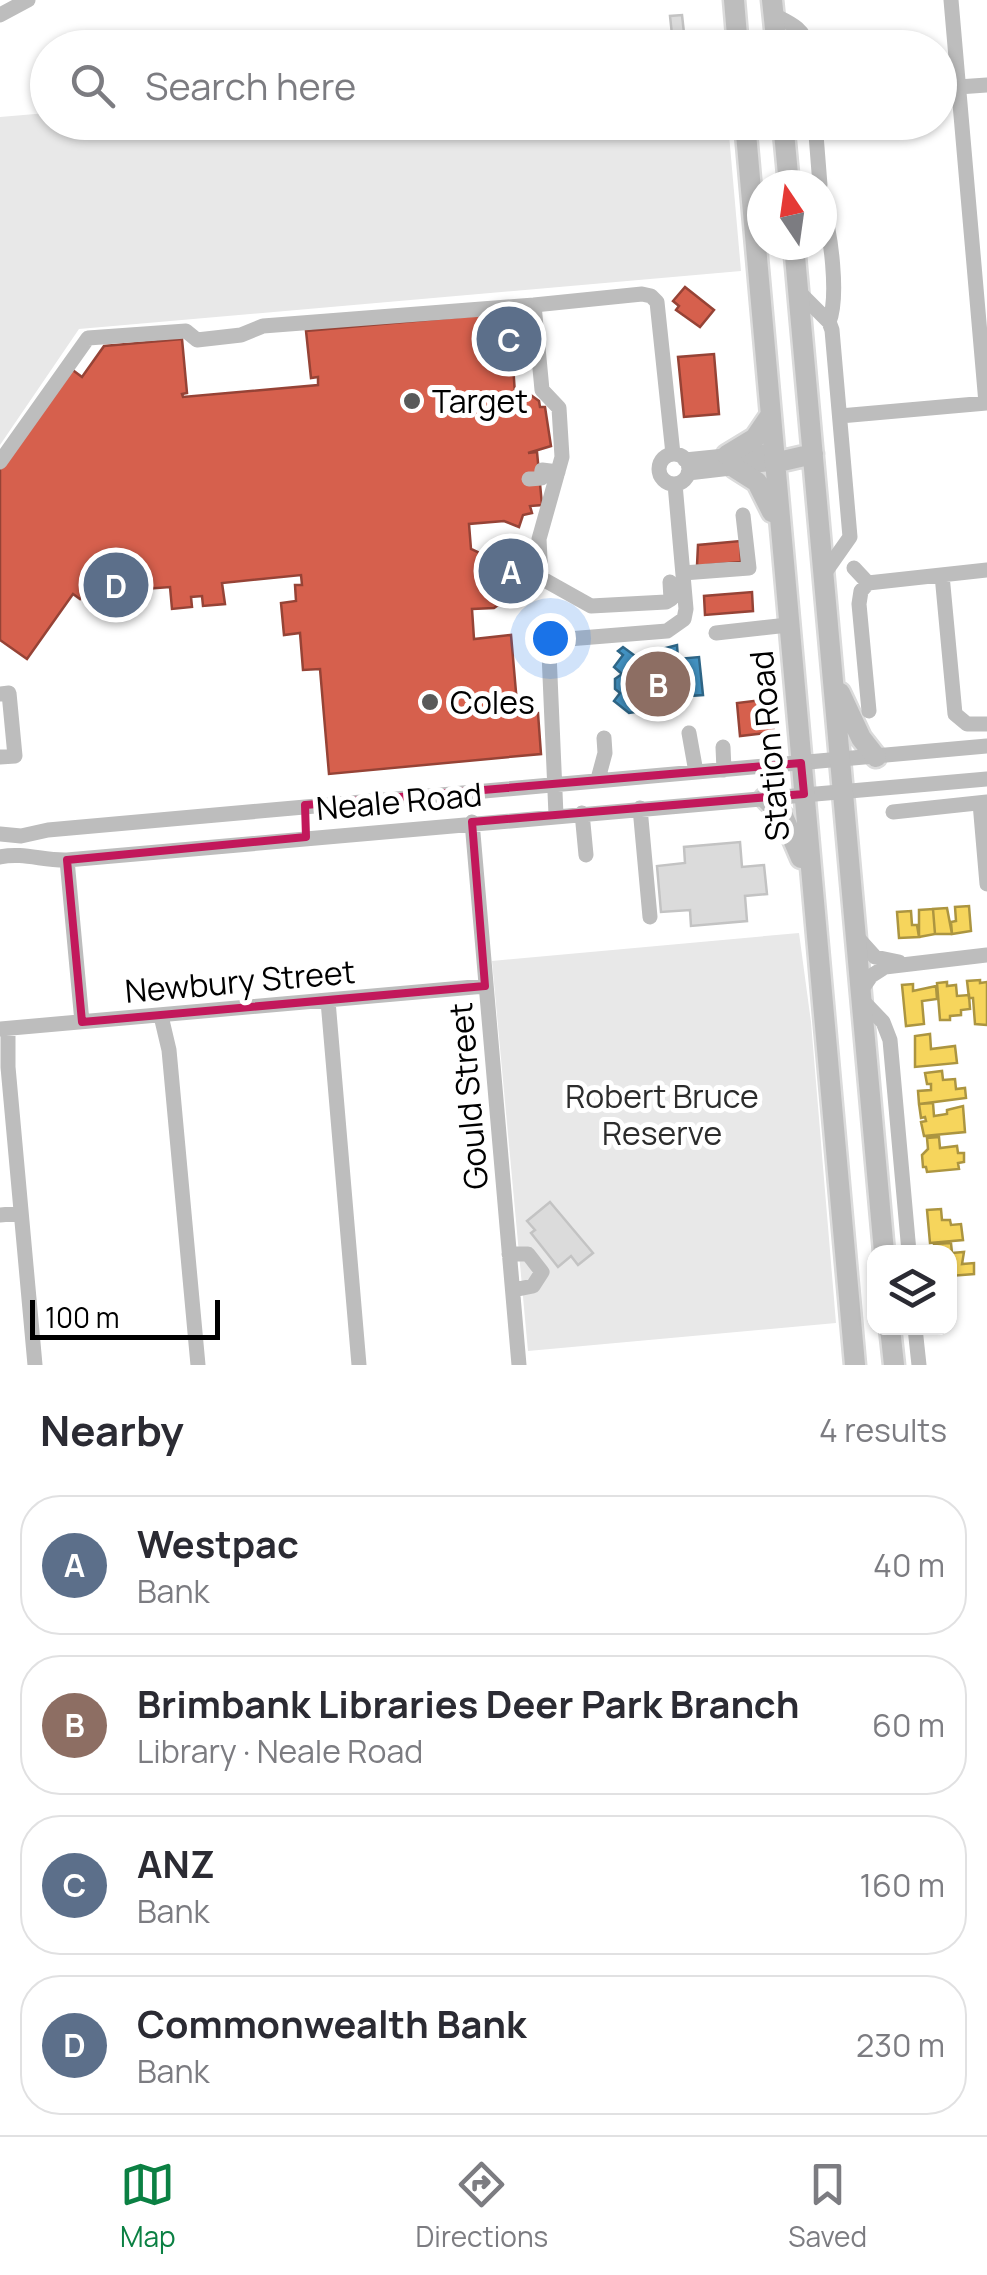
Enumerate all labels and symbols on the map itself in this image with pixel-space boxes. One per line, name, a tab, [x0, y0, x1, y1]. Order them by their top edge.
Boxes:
north arrow	[747, 170, 837, 260]
pin: C	[476, 302, 542, 376]
place label: Target	[432, 379, 528, 423]
marker: Target	[401, 390, 423, 412]
pin: A	[478, 534, 544, 608]
pin: D	[84, 548, 148, 622]
your location	[525, 613, 576, 664]
pin: B	[626, 646, 690, 722]
street label: Station Road	[739, 649, 799, 843]
place label: Coles	[450, 680, 535, 724]
marker: Coles	[419, 691, 441, 713]
street label: Neale Road	[314, 772, 484, 830]
street label: Newbury Street	[123, 949, 357, 1013]
street label: Gould Street	[438, 1001, 498, 1191]
park label: Robert Bruce Reserve	[565, 1074, 759, 1155]
scale bar	[30, 1295, 220, 1340]

